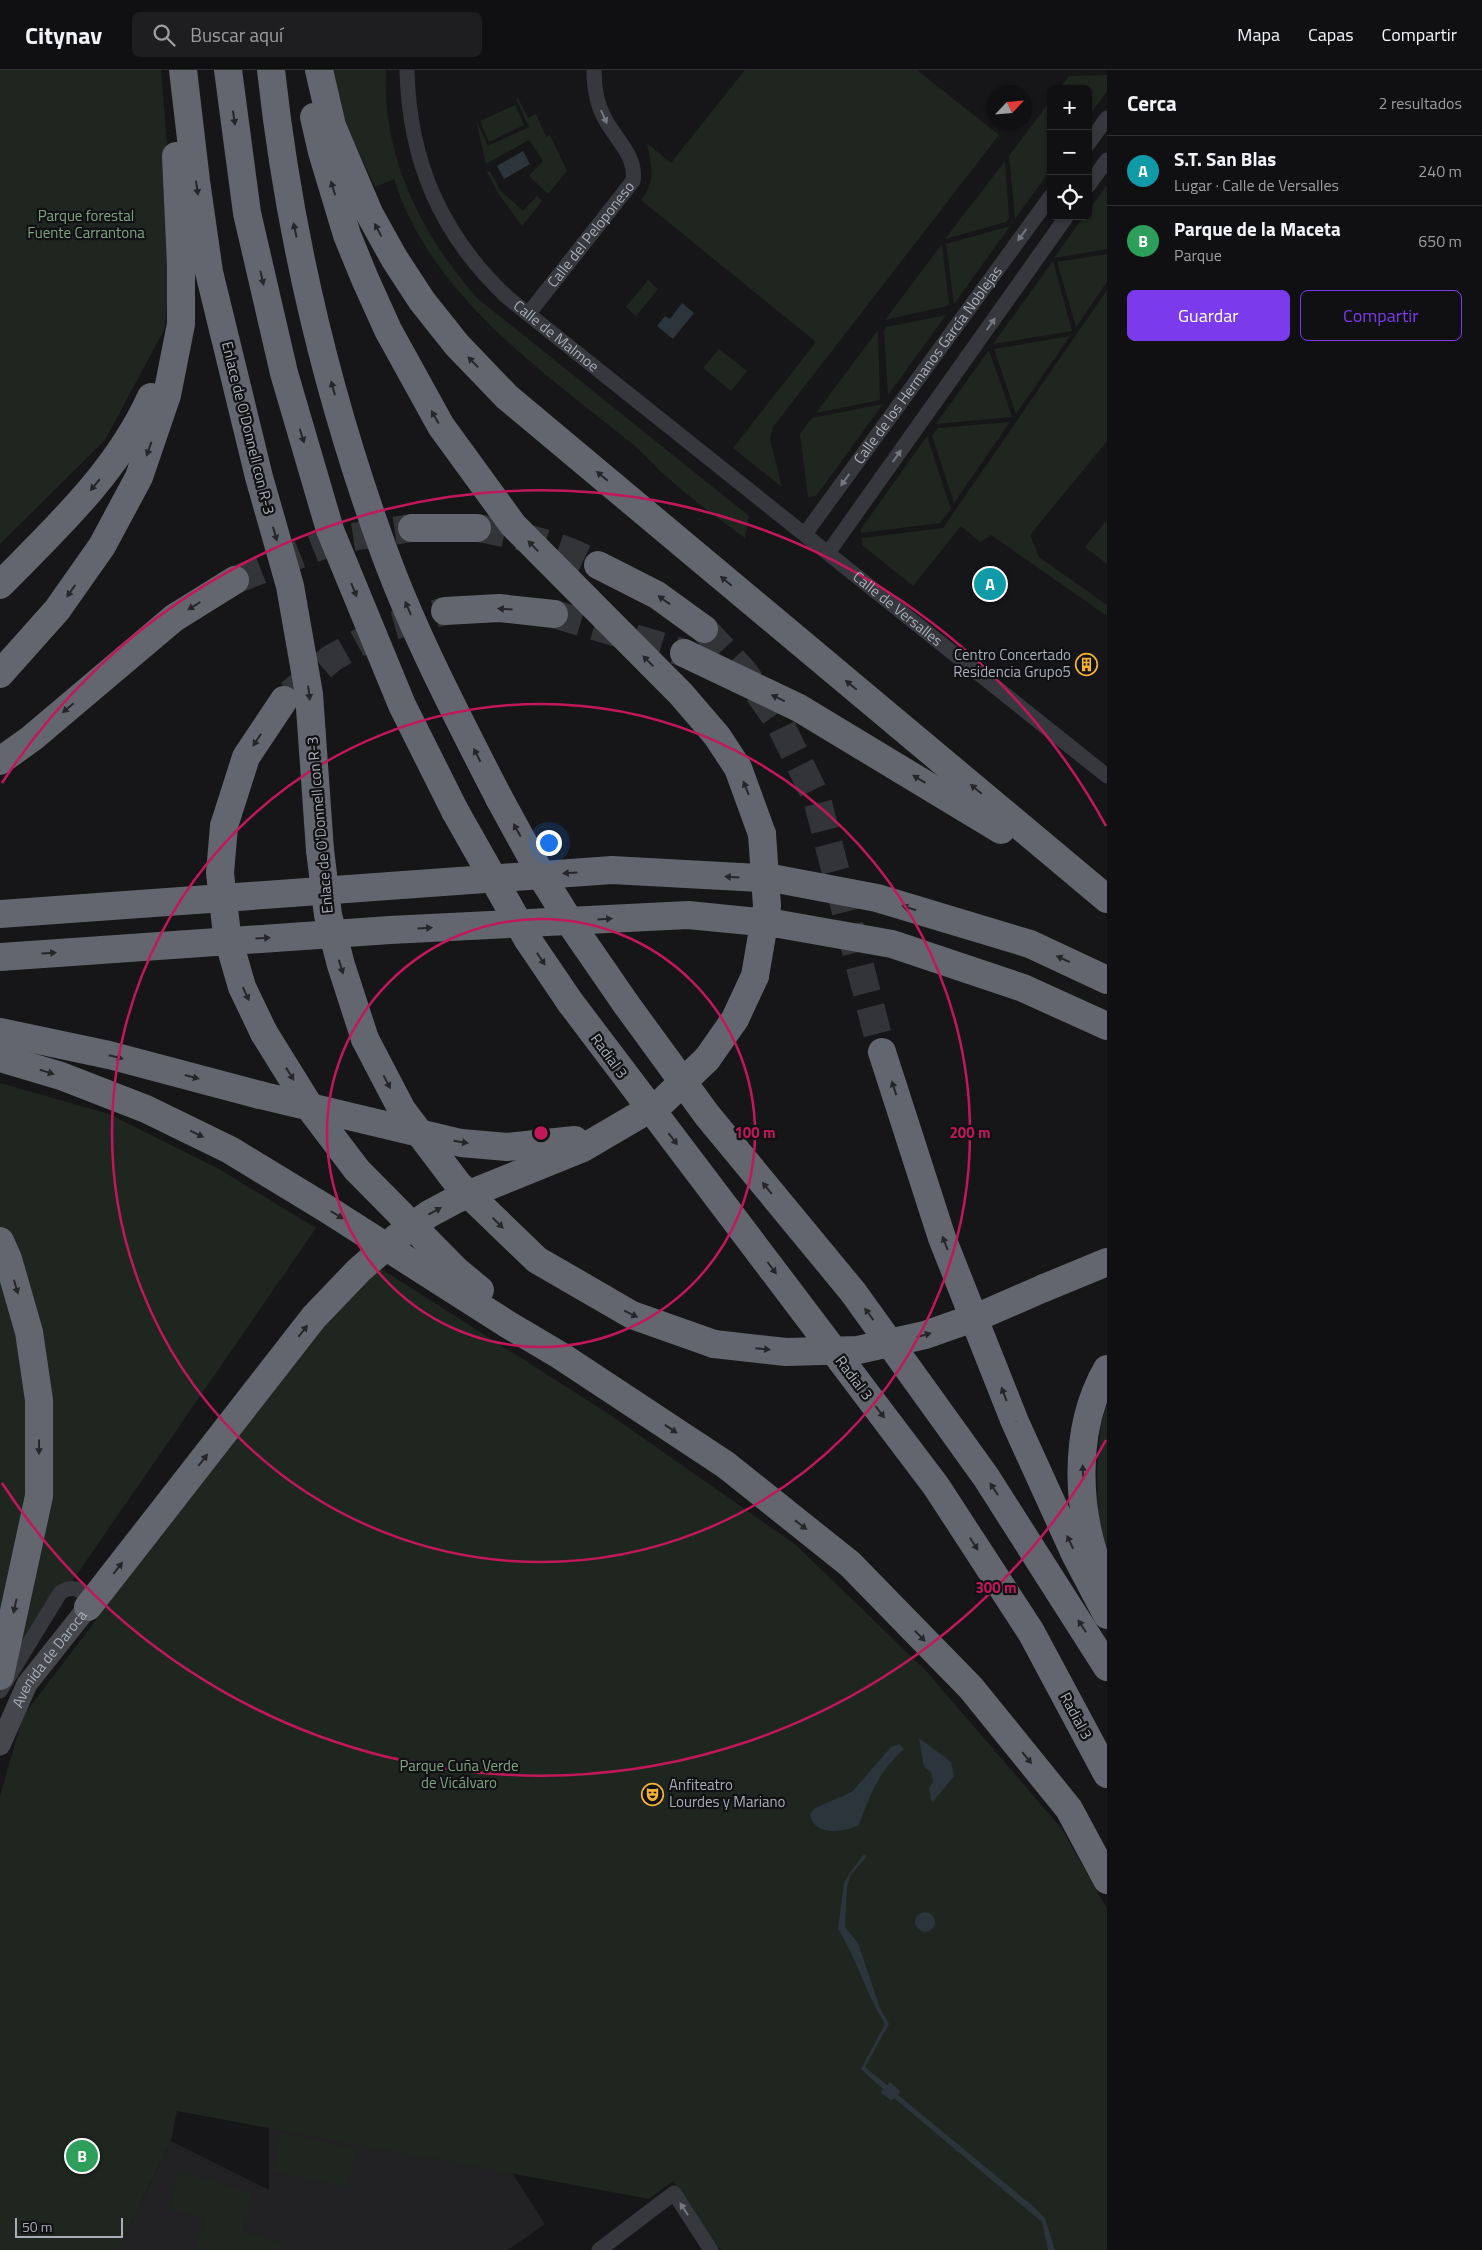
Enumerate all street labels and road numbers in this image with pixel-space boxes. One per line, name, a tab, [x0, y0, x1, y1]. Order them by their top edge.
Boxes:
street label: Calle del Peloponeso	[541, 176, 640, 292]
street label: Calle de los Hermanos García Noblejas	[848, 261, 1008, 469]
street label: Calle de Malmoe	[509, 294, 604, 377]
street label: Enlace de O'Donnell con R-3	[216, 339, 281, 517]
street label: Calle de Versalles	[848, 565, 948, 652]
street label: Enlace de O'Donnell con R-3	[300, 735, 339, 915]
street label: Radial 3	[585, 1028, 634, 1083]
street label: Radial 3	[830, 1351, 879, 1405]
street label: Avenida de Daroca	[6, 1604, 93, 1711]
street label: Radial 3	[1054, 1688, 1098, 1744]

